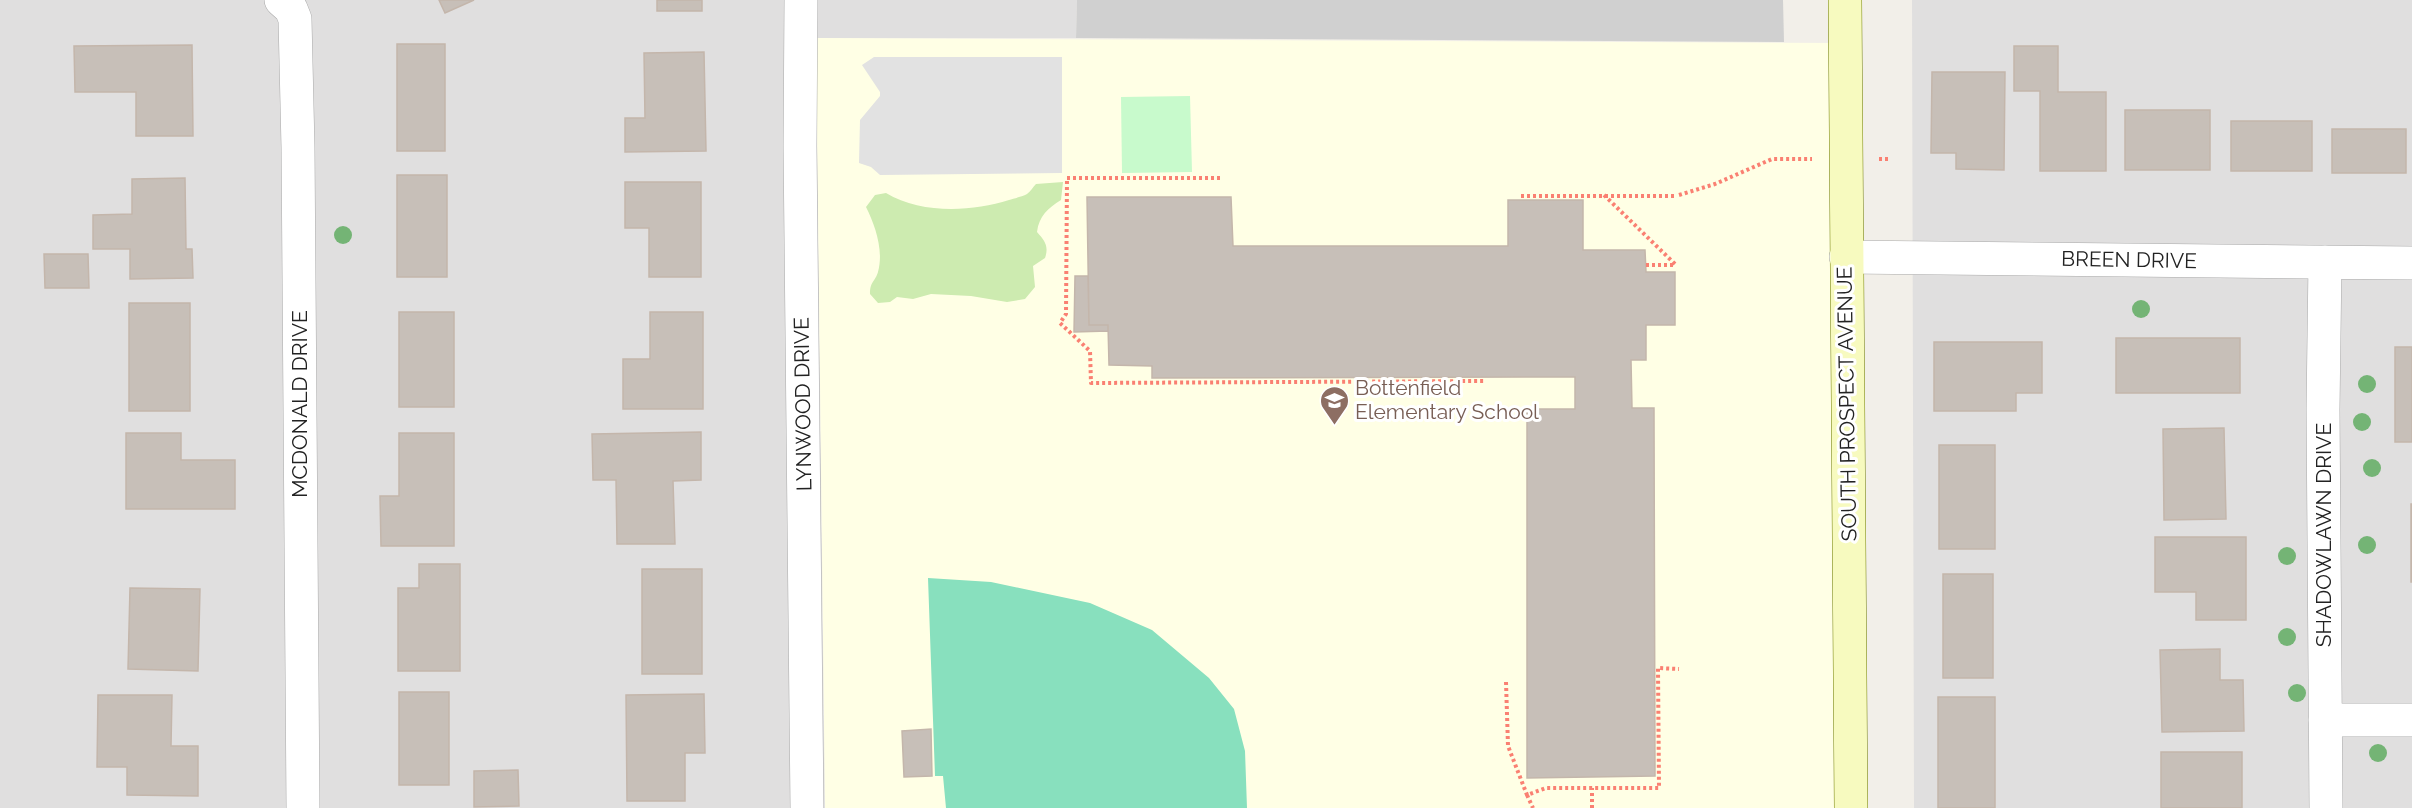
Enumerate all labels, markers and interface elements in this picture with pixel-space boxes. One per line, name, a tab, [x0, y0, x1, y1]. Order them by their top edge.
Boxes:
street label: BREEN DRIVE	[2061, 246, 2197, 273]
street label: SOUTH PROSPECT AVENUE	[1832, 266, 1861, 542]
street label: MCDONALD DRIVE	[287, 310, 312, 498]
street label: LYNWOOD DRIVE	[788, 317, 817, 491]
place label: Bottenfield Elementary School	[1355, 375, 1539, 424]
school or university icon: Bottenfield Elementary School	[1318, 384, 1350, 426]
street label: SHADOWLAWN DRIVE	[2311, 423, 2336, 647]

